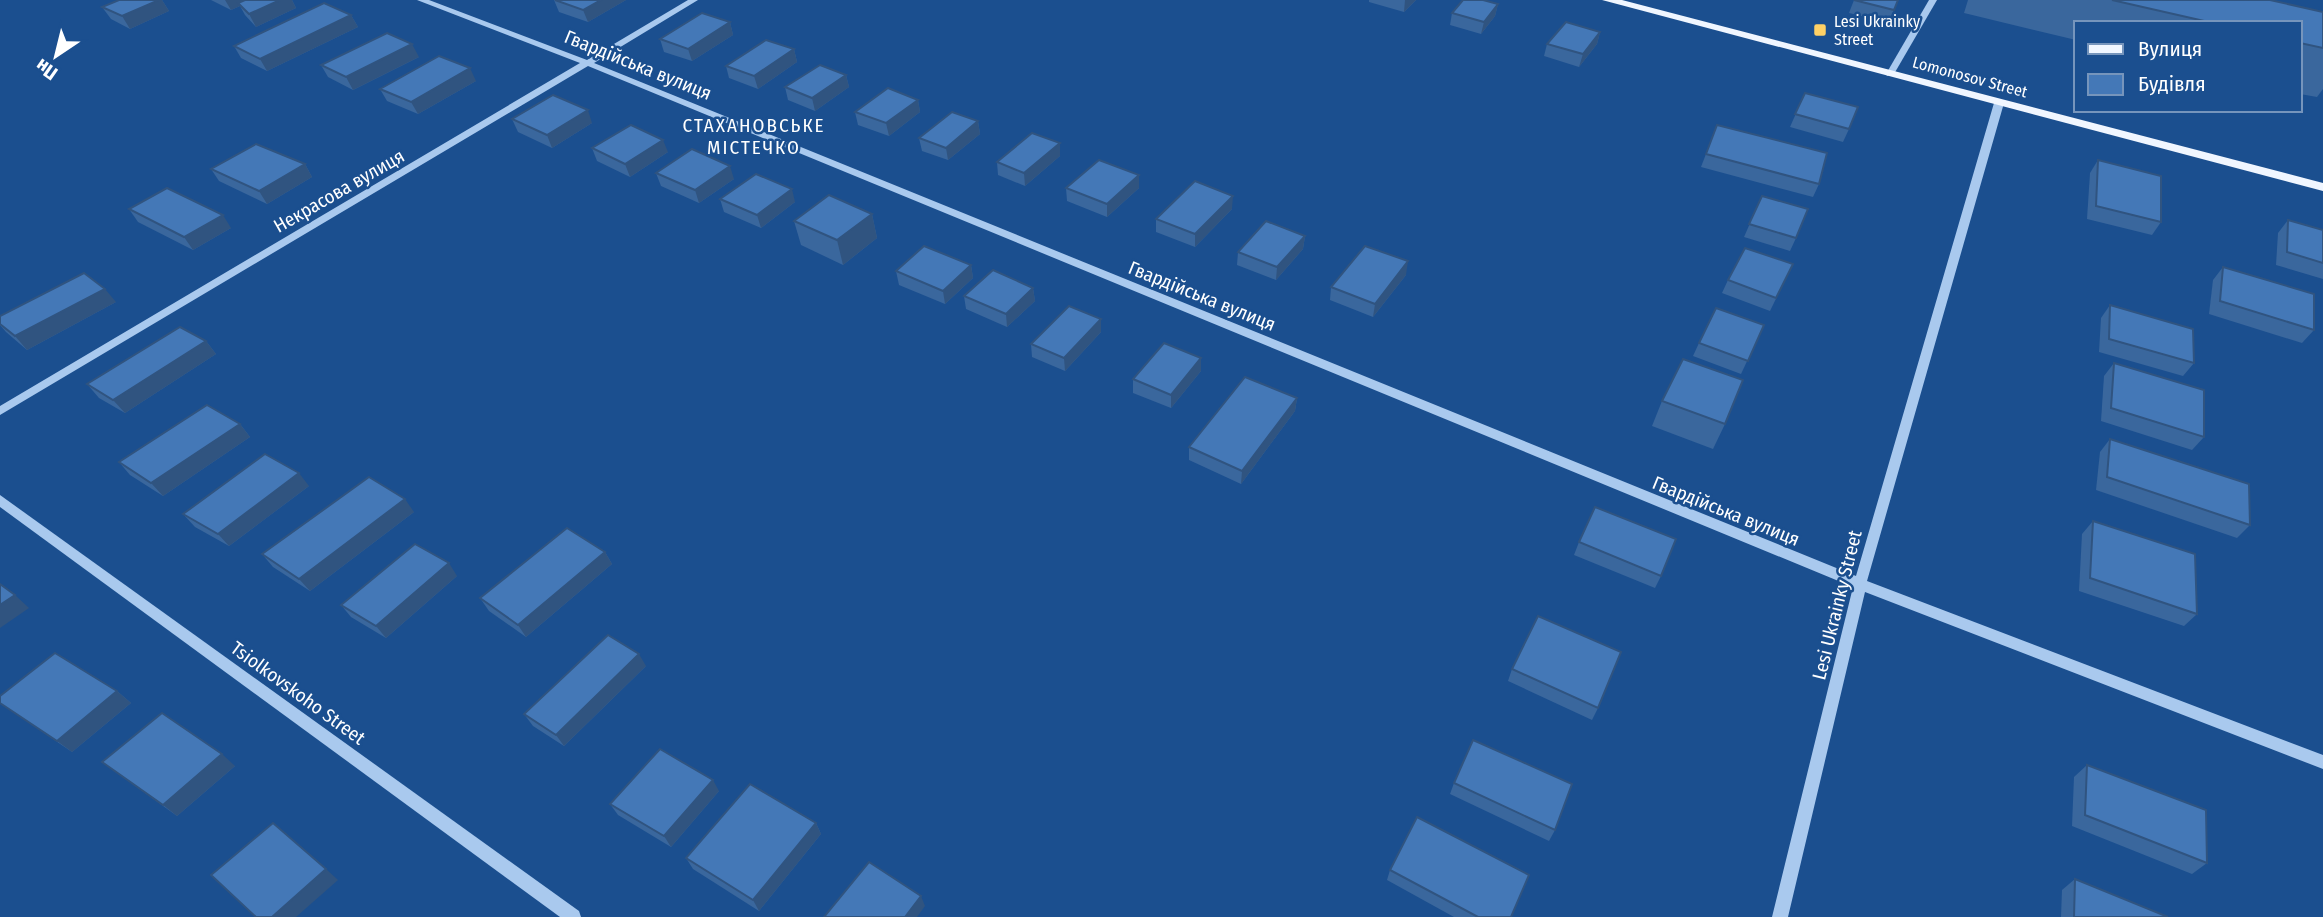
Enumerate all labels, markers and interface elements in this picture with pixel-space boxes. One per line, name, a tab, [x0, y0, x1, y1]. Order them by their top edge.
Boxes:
place label: Lesi Ukrainky Street	[1834, 12, 1921, 49]
north arrow	[21, 21, 91, 91]
legend	[2074, 21, 2302, 112]
marker: Lesi Ukrainky Street	[1812, 22, 1828, 38]
street label: Гвардійська вулиця	[561, 25, 715, 105]
text: Вулиця	[2138, 36, 2202, 62]
street label: Lomonosov Street	[1910, 53, 2030, 102]
text: Пн	[31, 54, 62, 85]
text: Будівля	[2138, 71, 2206, 97]
district label: СТАХАНОВСЬКЕ МІСТЕЧКО	[683, 114, 826, 159]
street label: Некрасова вулиця	[270, 144, 408, 238]
street label: Гвардійська вулиця	[1125, 256, 1279, 336]
street label: Гвардійська вулиця	[1649, 471, 1803, 551]
street label: Lesi Ukrainky Street	[1807, 527, 1867, 682]
street label: Tsiolkovskoho Street	[226, 636, 370, 750]

